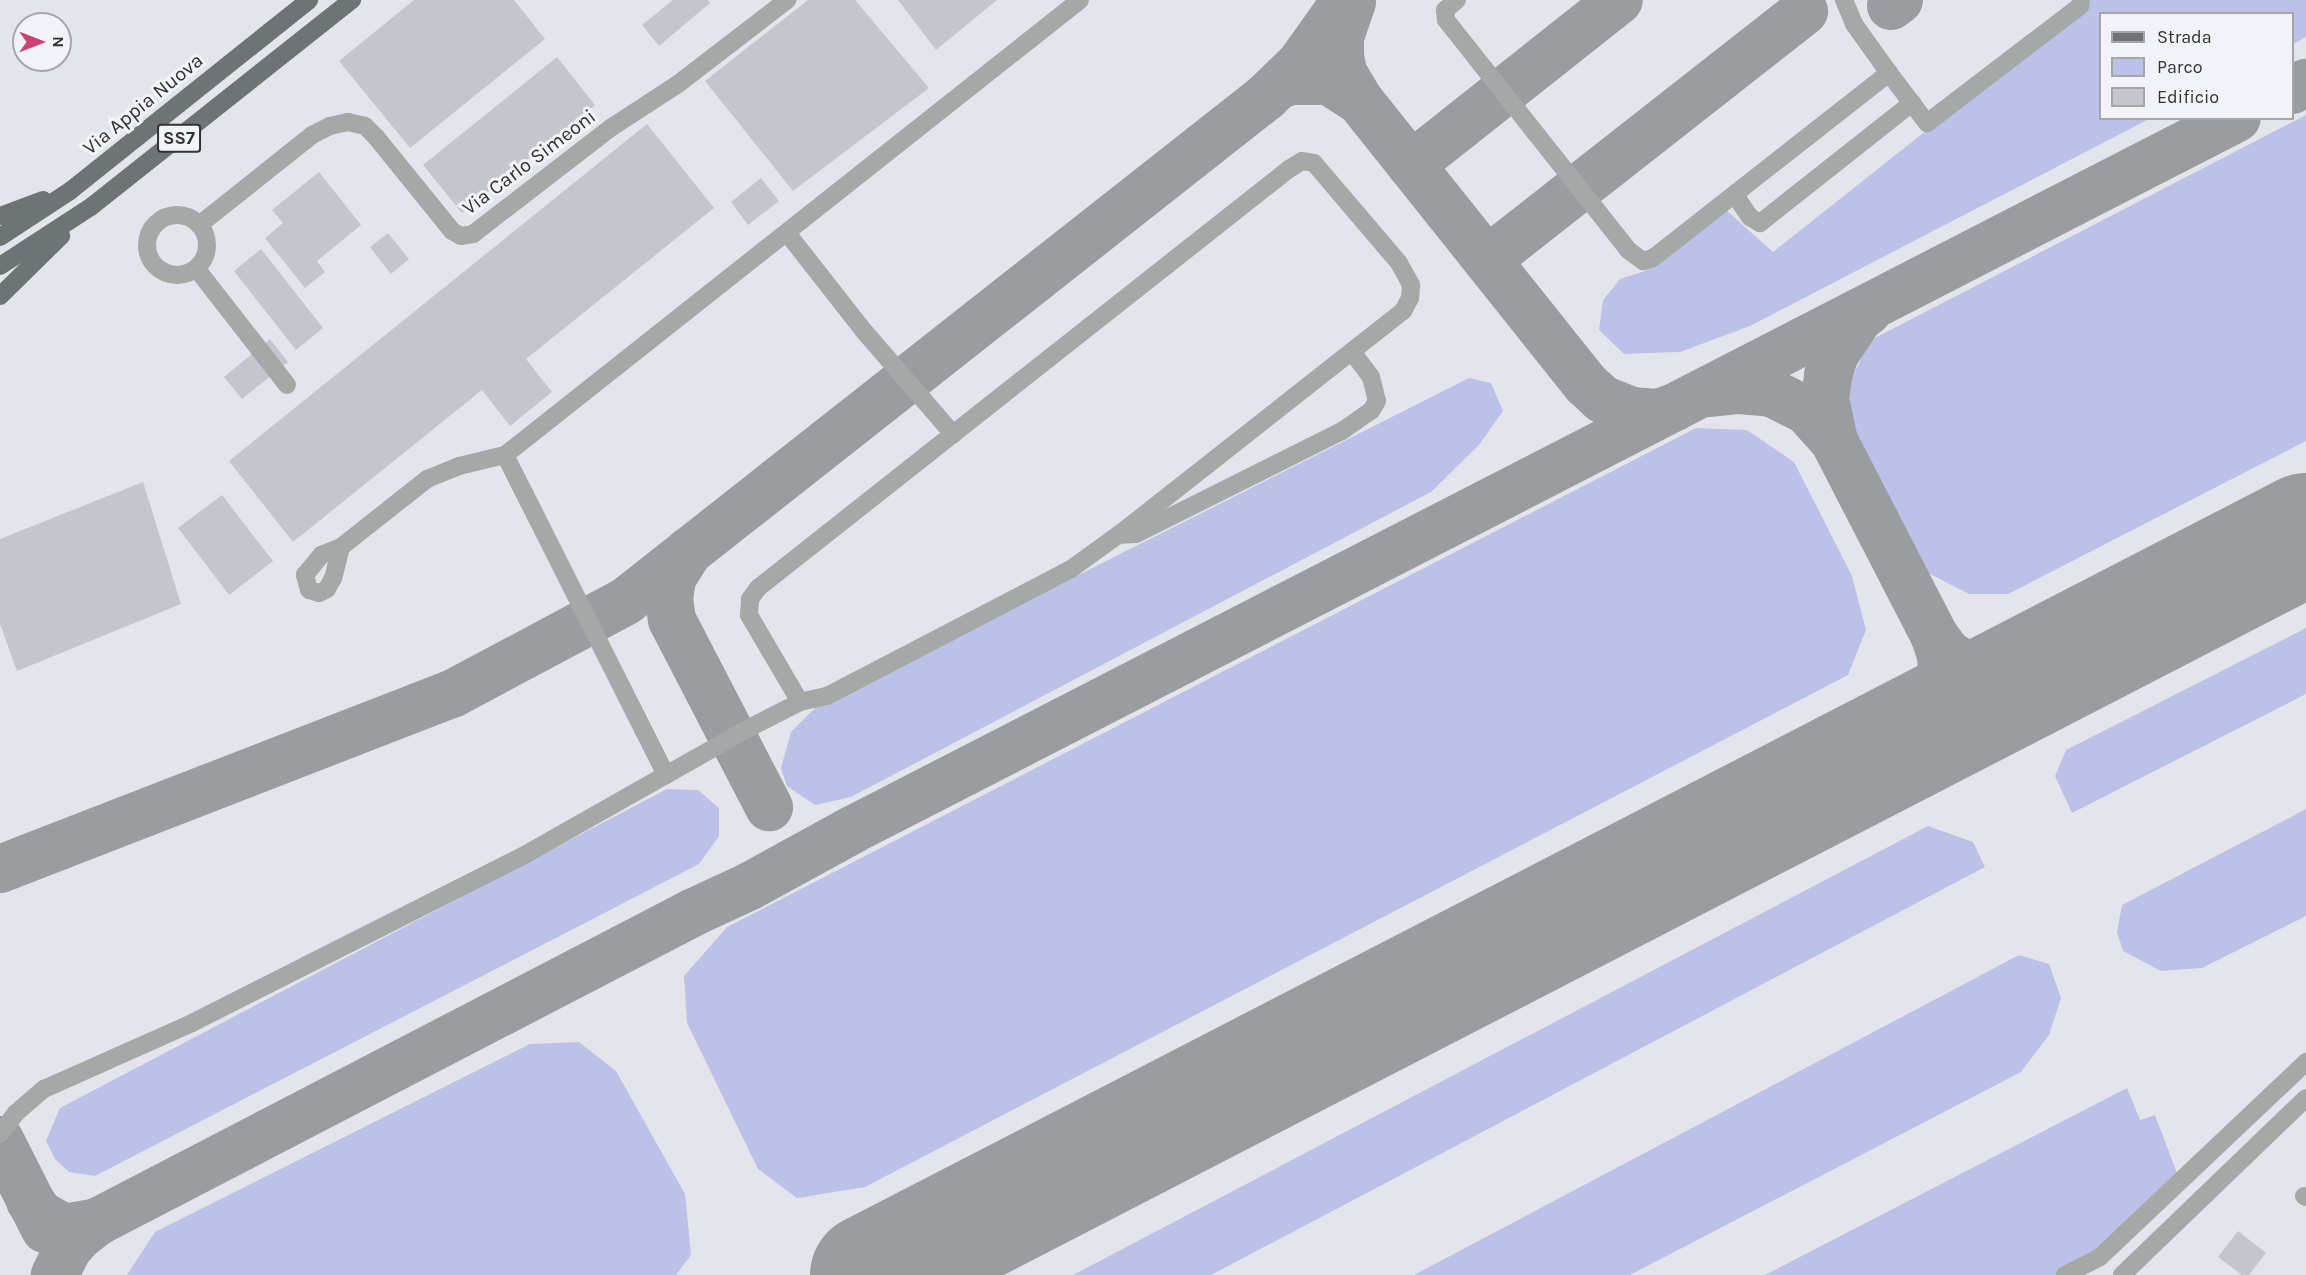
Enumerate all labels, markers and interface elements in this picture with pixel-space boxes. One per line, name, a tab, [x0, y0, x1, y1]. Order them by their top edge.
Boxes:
north arrow	[12, 12, 72, 72]
legend	[2099, 12, 2294, 120]
text: Strada	[2157, 26, 2212, 48]
text: N	[49, 36, 68, 48]
street label: Via Appia Nuova	[78, 48, 208, 160]
text: Parco	[2157, 56, 2203, 78]
text: Edificio	[2157, 86, 2219, 108]
street label: Via Carlo Simeoni	[458, 104, 600, 220]
road number: SS7	[156, 123, 201, 153]

